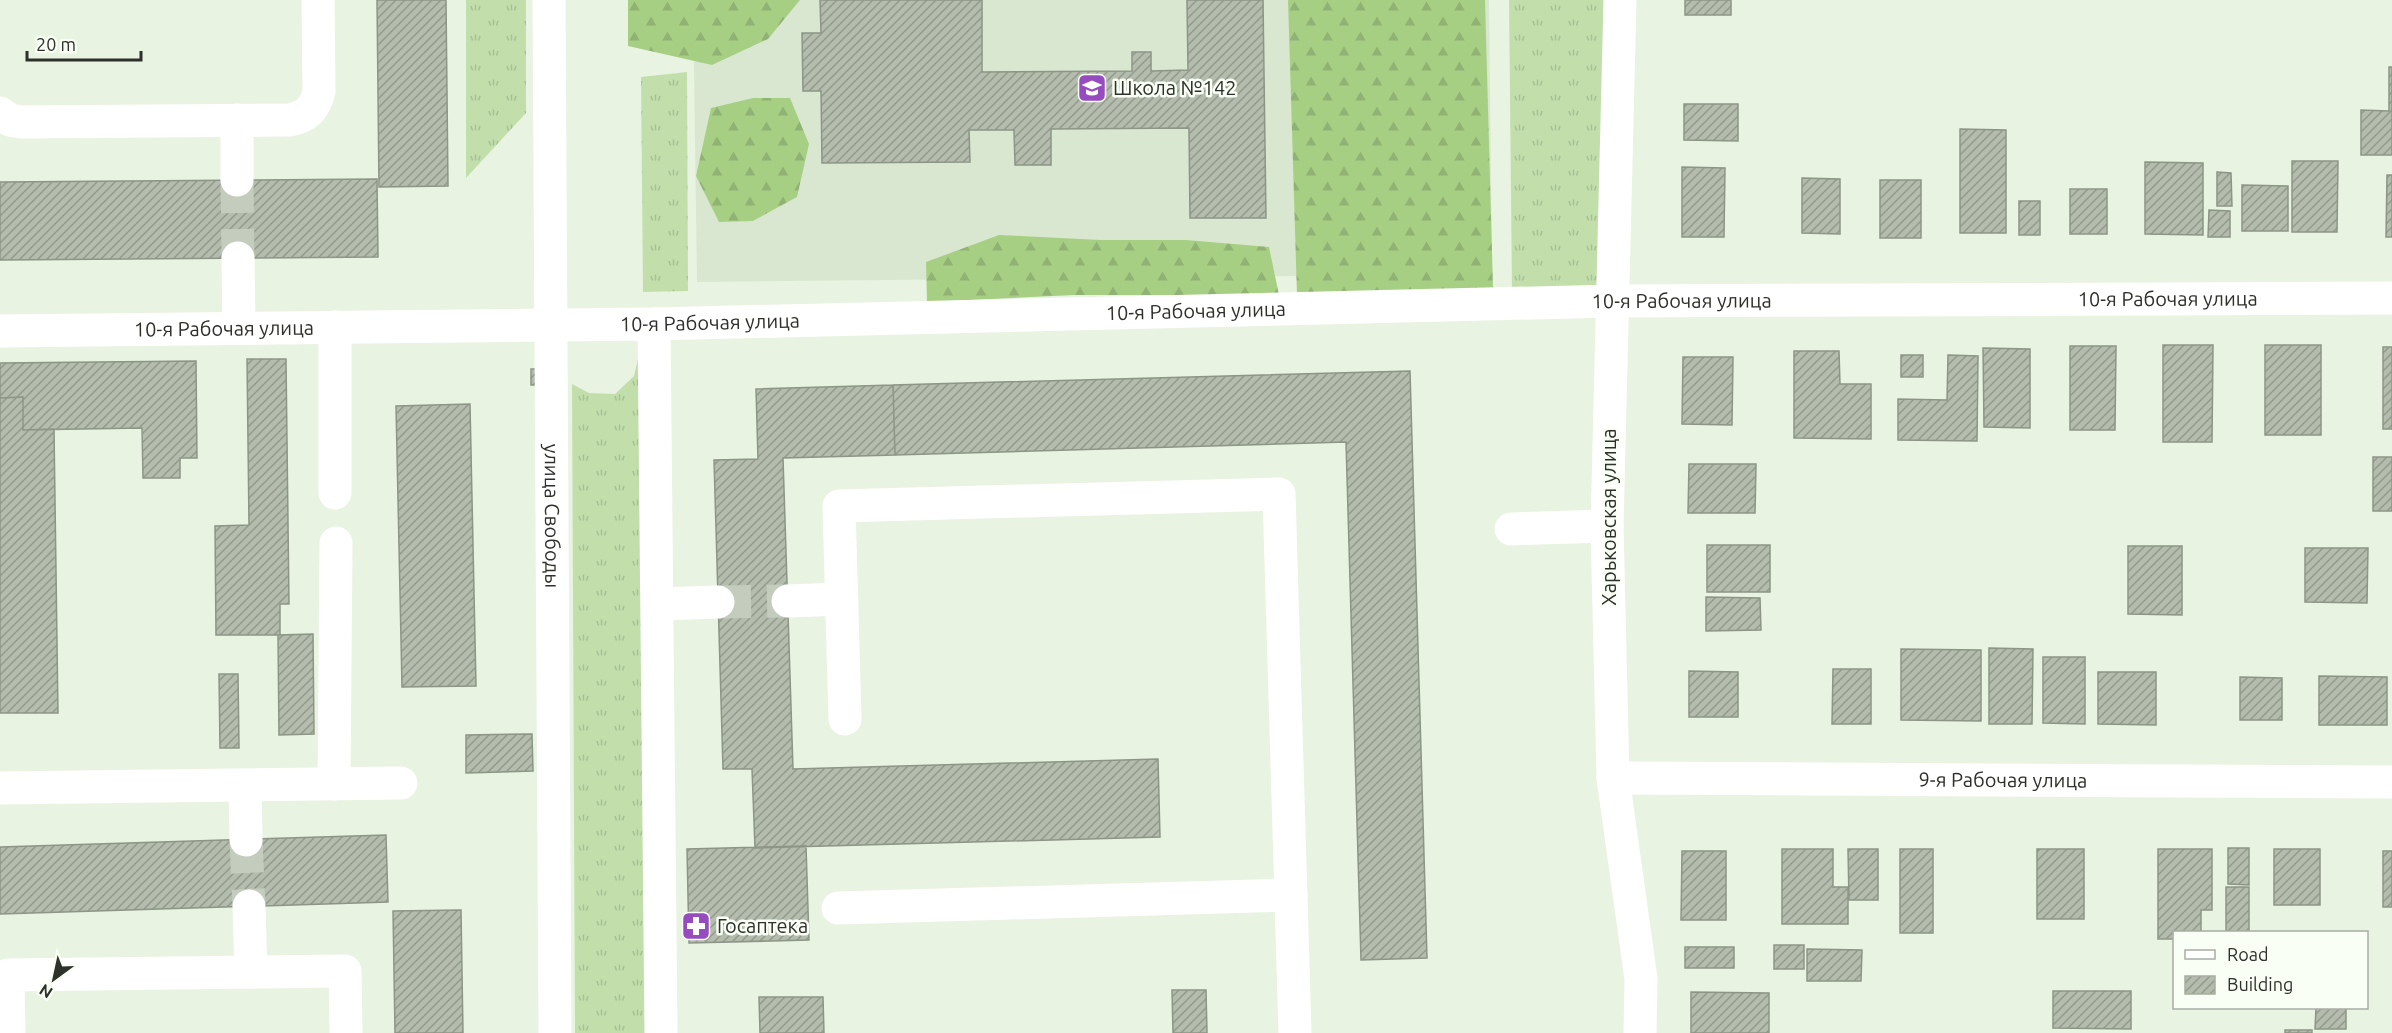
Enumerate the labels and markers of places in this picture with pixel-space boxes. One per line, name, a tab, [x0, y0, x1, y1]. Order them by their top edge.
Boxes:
school or university icon: Школа №142	[1076, 72, 1108, 104]
place label: Школа №142	[1113, 76, 1236, 99]
pharmacy icon: Госаптека	[680, 910, 712, 942]
place label: Госаптека	[717, 914, 808, 937]

